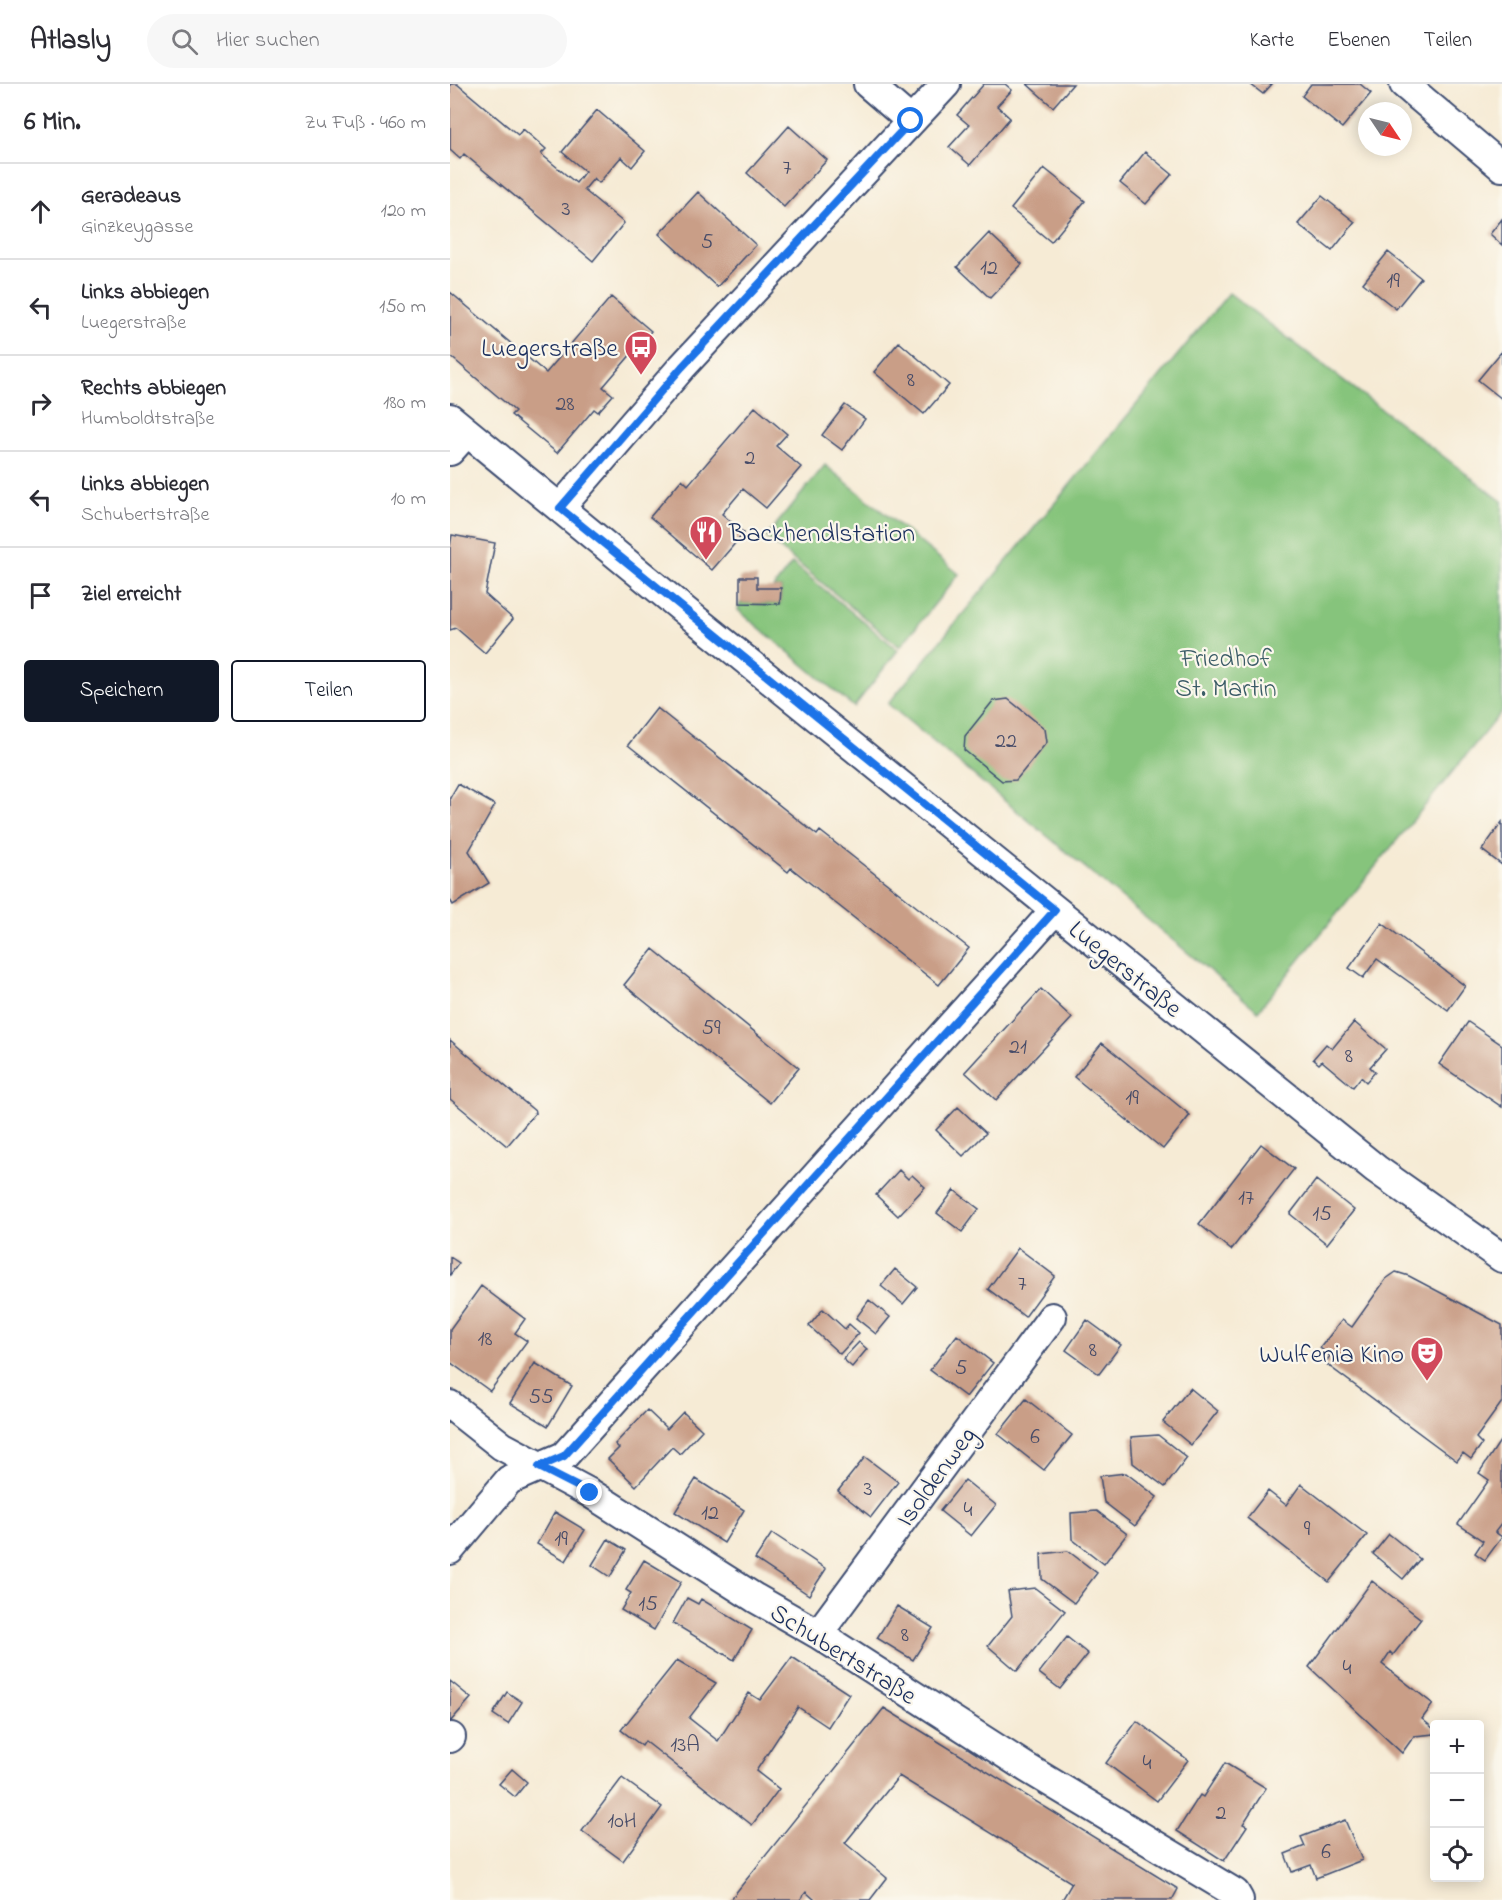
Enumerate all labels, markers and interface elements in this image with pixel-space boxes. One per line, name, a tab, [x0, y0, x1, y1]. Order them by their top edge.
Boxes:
search box	[147, 14, 567, 68]
text: Atlasly	[30, 21, 111, 62]
icon: search	[168, 25, 201, 58]
text: Hier suchen	[216, 25, 320, 57]
text: Karte	[1250, 26, 1294, 56]
text: Ebenen	[1327, 26, 1390, 56]
text: Teilen	[1423, 26, 1472, 56]
north arrow	[1358, 102, 1412, 156]
text: 6 Min.	[24, 104, 81, 142]
route start	[897, 107, 923, 133]
text: Zu Fuß · 460 m	[304, 109, 426, 138]
house number: 7	[782, 153, 792, 185]
text: Geradeaus	[81, 181, 181, 213]
house number: 3	[561, 194, 571, 226]
icon: ahead	[24, 195, 57, 228]
text: 120 m	[381, 197, 426, 226]
text: Ginzkeygasse	[81, 213, 193, 242]
house number: 5	[701, 227, 713, 259]
house number: 12	[980, 253, 998, 285]
house number: 19	[1386, 266, 1400, 298]
text: Links abbiegen	[81, 277, 209, 309]
icon: left	[24, 291, 57, 324]
text: 150 m	[379, 293, 426, 322]
text: Luegerstraße	[81, 309, 186, 338]
bus stop icon: Luegerstraße	[623, 329, 659, 376]
place label: Luegerstraße	[481, 331, 618, 369]
house number: 8	[907, 365, 915, 397]
text: Rechts abbiegen	[81, 373, 226, 405]
icon: right	[24, 387, 57, 420]
text: 180 m	[383, 389, 426, 418]
house number: 28	[555, 389, 575, 421]
text: Humboldtstraße	[81, 405, 215, 434]
house number: 2	[745, 443, 756, 475]
text: Links abbiegen	[81, 469, 209, 501]
icon: left	[24, 483, 57, 516]
text: 10 m	[390, 485, 426, 514]
text: Schubertstraße	[81, 501, 209, 530]
restaurant icon: Backhendlstation	[688, 514, 724, 561]
place label: Backhendlstation	[728, 516, 915, 554]
icon: arrive	[24, 579, 57, 612]
text: Ziel erreicht	[81, 579, 181, 611]
park label: Friedhof St. Martin	[1175, 641, 1277, 709]
button: Speichern	[24, 660, 219, 722]
button: Teilen	[231, 660, 426, 722]
house number: 22	[995, 726, 1017, 758]
street label: Luegerstraße	[1059, 913, 1189, 1028]
house number: 59	[701, 1013, 721, 1045]
house number: 21	[1009, 1032, 1027, 1064]
house number: 8	[1345, 1041, 1353, 1073]
house number: 19	[1125, 1083, 1139, 1115]
house number: 17	[1238, 1183, 1254, 1215]
house number: 15	[1312, 1199, 1332, 1231]
house number: 7	[1017, 1269, 1027, 1301]
house number: 18	[477, 1324, 493, 1356]
house number: 8	[1089, 1335, 1097, 1367]
theatre icon: Wulfenia Kino	[1409, 1335, 1445, 1382]
place label: Wulfenia Kino	[1259, 1337, 1404, 1375]
house number: 5	[955, 1353, 967, 1385]
house number: 55	[528, 1382, 554, 1414]
street label: Isoldenweg	[888, 1420, 987, 1536]
house number: 6	[1030, 1422, 1040, 1454]
house number: 3	[863, 1474, 873, 1506]
route end	[576, 1479, 602, 1505]
house number: 4	[963, 1495, 973, 1527]
house number: 12	[701, 1498, 719, 1530]
house number: 9	[1304, 1514, 1311, 1546]
house number: 19	[554, 1524, 568, 1556]
house number: 15	[638, 1589, 658, 1621]
street label: Schubertstraße	[762, 1595, 924, 1716]
house number: 8	[901, 1620, 909, 1652]
house number: 4	[1342, 1653, 1352, 1685]
map controls	[1430, 1720, 1484, 1882]
button: +	[1430, 1720, 1484, 1774]
house number: 13A	[670, 1730, 700, 1762]
house number: 4	[1142, 1748, 1152, 1780]
button: −	[1430, 1774, 1484, 1828]
house number: 2	[1216, 1798, 1227, 1830]
house number: 10H	[607, 1806, 637, 1838]
button: locate	[1430, 1828, 1484, 1882]
house number: 6	[1321, 1837, 1331, 1869]

